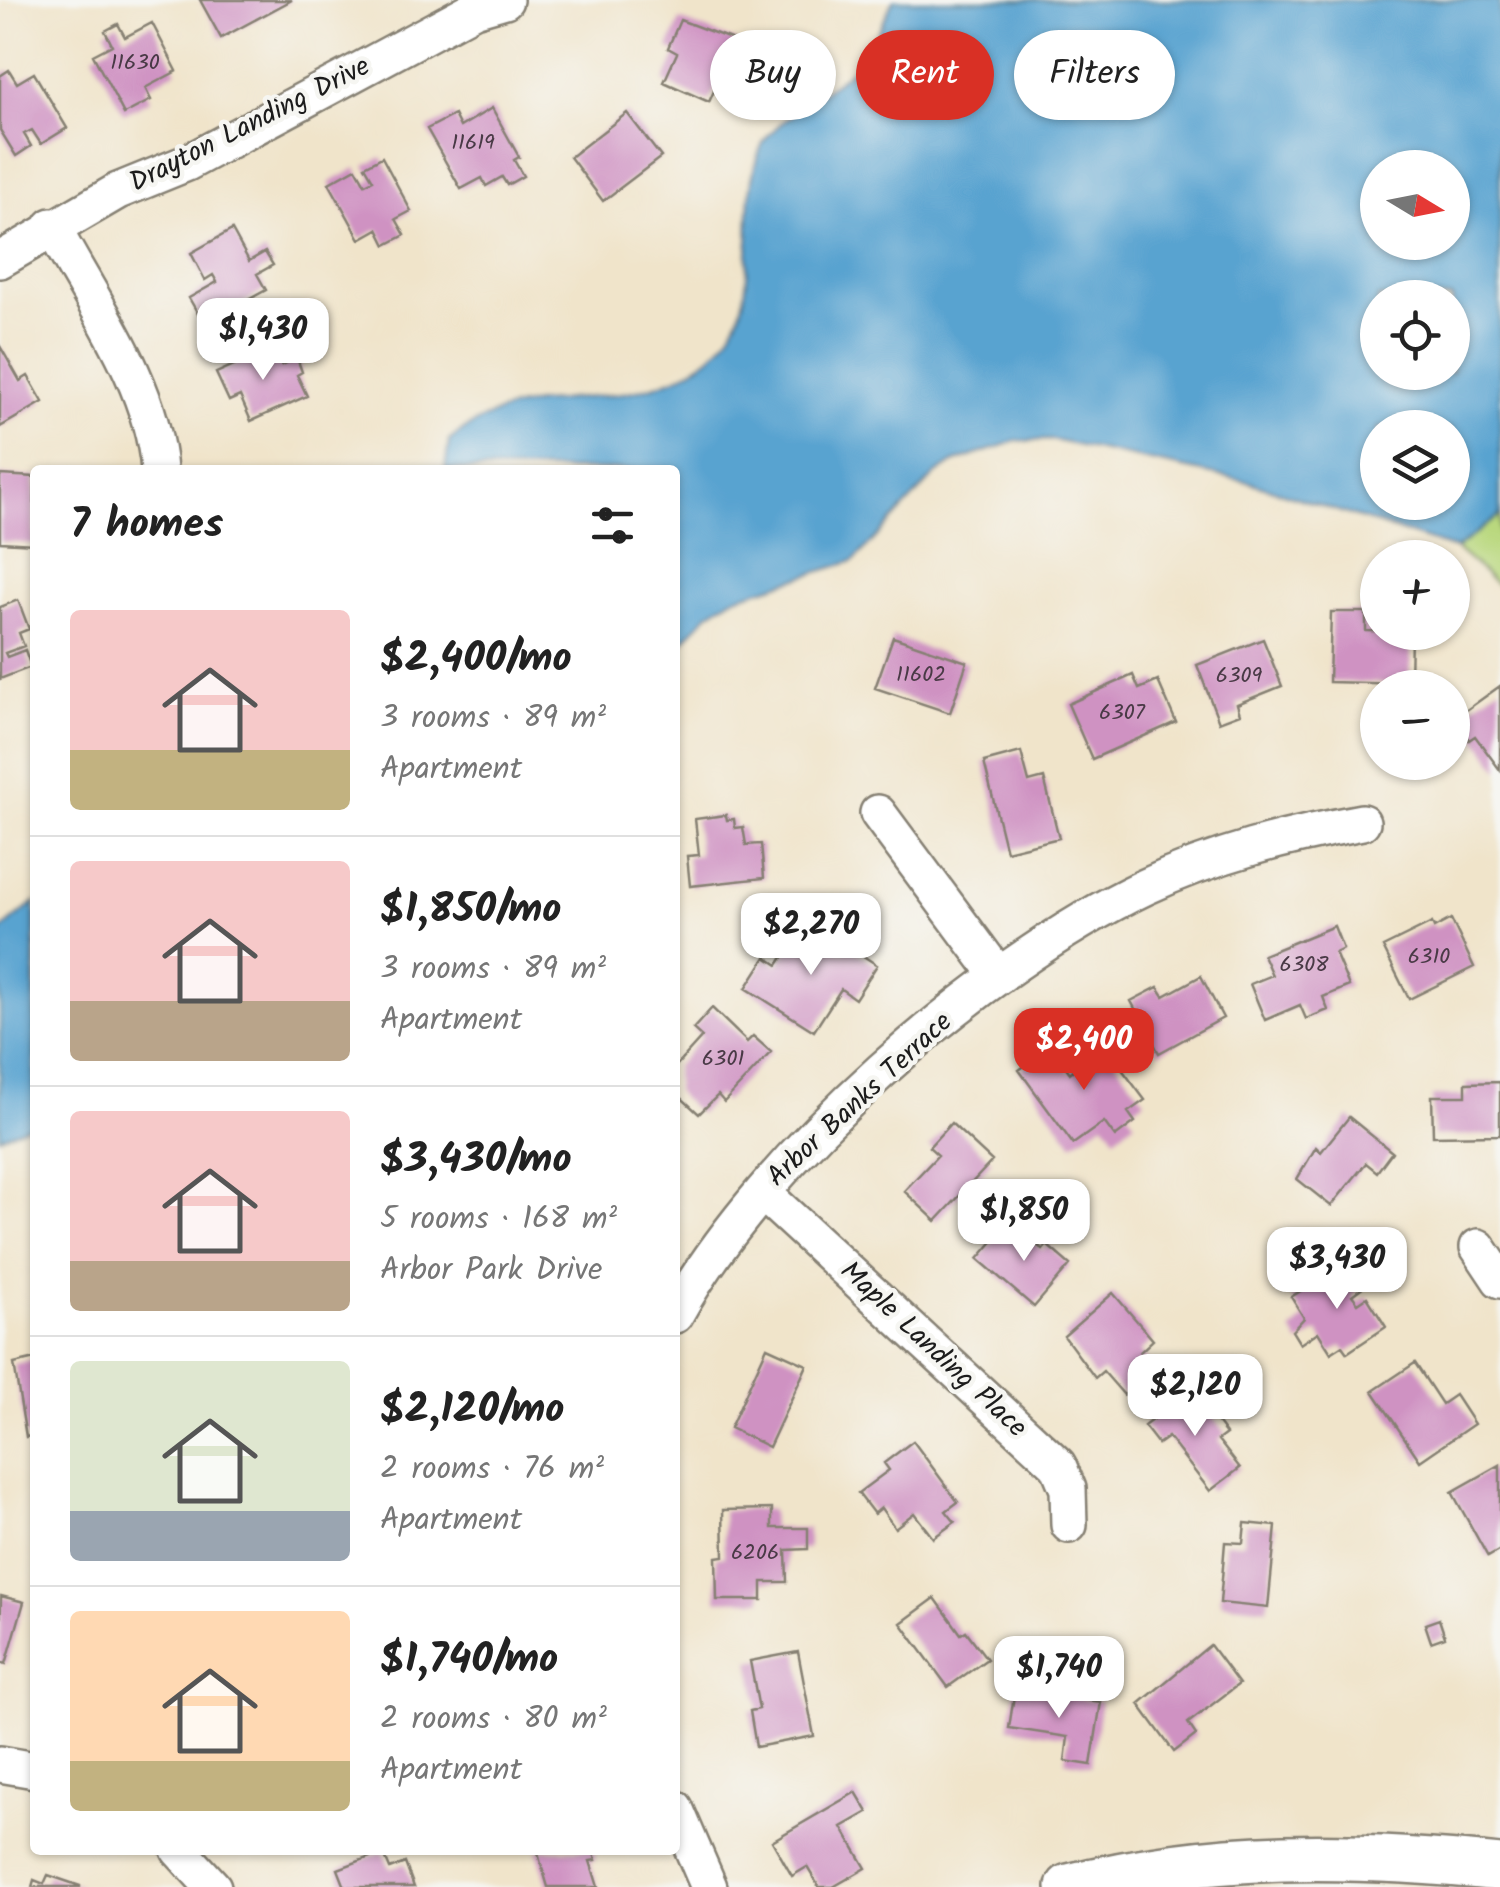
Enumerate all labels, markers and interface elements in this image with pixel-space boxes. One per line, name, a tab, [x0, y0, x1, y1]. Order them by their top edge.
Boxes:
chip: Buy	[710, 30, 836, 120]
chip: Rent	[856, 30, 994, 120]
chip: Filters	[1014, 30, 1175, 120]
street label: Drayton Landing Drive	[122, 45, 379, 205]
house number: 11630	[110, 46, 160, 81]
house number: 11619	[451, 126, 495, 161]
north arrow	[1360, 150, 1470, 260]
map controls	[1360, 150, 1470, 780]
button: locate	[1360, 280, 1470, 390]
pin: $1,430	[182, 298, 344, 383]
text: $1,430	[219, 305, 307, 356]
button: layers	[1360, 410, 1470, 520]
text: 7 homes	[70, 492, 223, 559]
icon: filters	[585, 498, 640, 553]
button: +	[1360, 540, 1470, 650]
text: $2,400/mo	[380, 626, 572, 693]
icon: home	[150, 650, 270, 770]
house number: 11602	[896, 658, 946, 693]
house number: 6309	[1216, 659, 1263, 694]
button: −	[1360, 670, 1470, 780]
text: 3 rooms · 89 m²	[380, 693, 606, 744]
house number: 6307	[1099, 696, 1146, 731]
text: Apartment	[380, 744, 522, 795]
text: $1,850/mo	[380, 877, 562, 944]
pin: $2,270	[730, 893, 892, 978]
text: $2,270	[763, 900, 859, 951]
icon: home	[150, 901, 270, 1021]
house number: 6310	[1408, 940, 1450, 975]
text: 3 rooms · 89 m²	[380, 944, 606, 995]
house number: 6308	[1279, 948, 1329, 983]
text: Apartment	[380, 995, 522, 1046]
street label: Arbor Banks Terrace	[757, 1001, 964, 1199]
pin: $2,400	[1003, 1008, 1165, 1093]
text: $2,400	[1036, 1015, 1132, 1066]
house number: 6301	[702, 1042, 744, 1077]
text: $3,430/mo	[380, 1127, 572, 1194]
icon: home	[150, 1151, 270, 1271]
pin: $1,850	[943, 1179, 1105, 1264]
text: $1,850	[980, 1186, 1068, 1237]
text: 5 rooms · 168 m²	[380, 1194, 617, 1245]
pin: $3,430	[1256, 1227, 1418, 1312]
text: $3,430	[1289, 1234, 1385, 1285]
text: Arbor Park Drive	[380, 1245, 602, 1296]
street label: Maple Landing Place	[829, 1251, 1037, 1450]
pin: $2,120	[1114, 1354, 1276, 1439]
text: $2,120	[1150, 1361, 1240, 1412]
text: $2,120/mo	[380, 1377, 564, 1444]
icon: home	[150, 1401, 270, 1521]
text: 2 rooms · 76 m²	[380, 1444, 604, 1495]
text: Apartment	[380, 1495, 522, 1546]
house number: 6206	[731, 1536, 779, 1571]
text: $1,740/mo	[380, 1627, 558, 1694]
pin: $1,740	[978, 1636, 1140, 1721]
text: $1,740	[1016, 1643, 1102, 1694]
icon: home	[150, 1651, 270, 1771]
text: 2 rooms · 80 m²	[380, 1694, 607, 1745]
text: Apartment	[380, 1745, 522, 1796]

